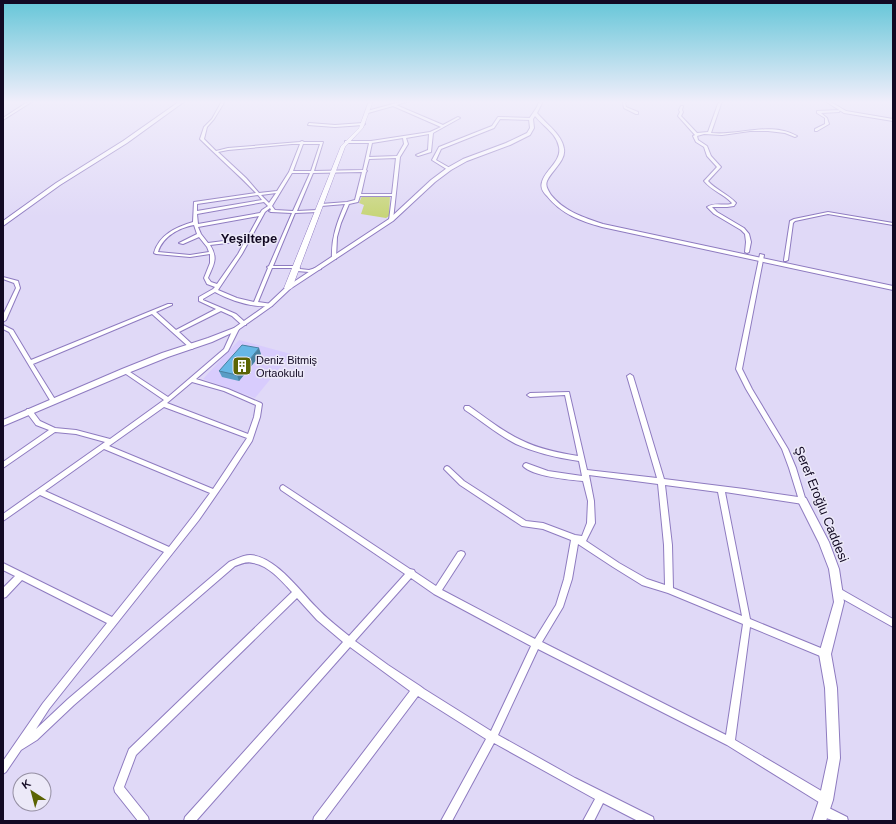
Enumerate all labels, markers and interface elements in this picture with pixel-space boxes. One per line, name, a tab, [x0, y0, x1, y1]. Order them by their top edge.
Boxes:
district label: Yeşiltepe	[221, 231, 277, 246]
place label: Deniz Bitmiş Ortaokulu	[256, 354, 318, 379]
building icon: Deniz Bitmiş Ortaokulu	[231, 355, 253, 377]
street label: Şeref Eroğlu Caddesi	[791, 444, 852, 564]
north arrow	[12, 772, 52, 812]
text: K	[19, 777, 33, 791]

